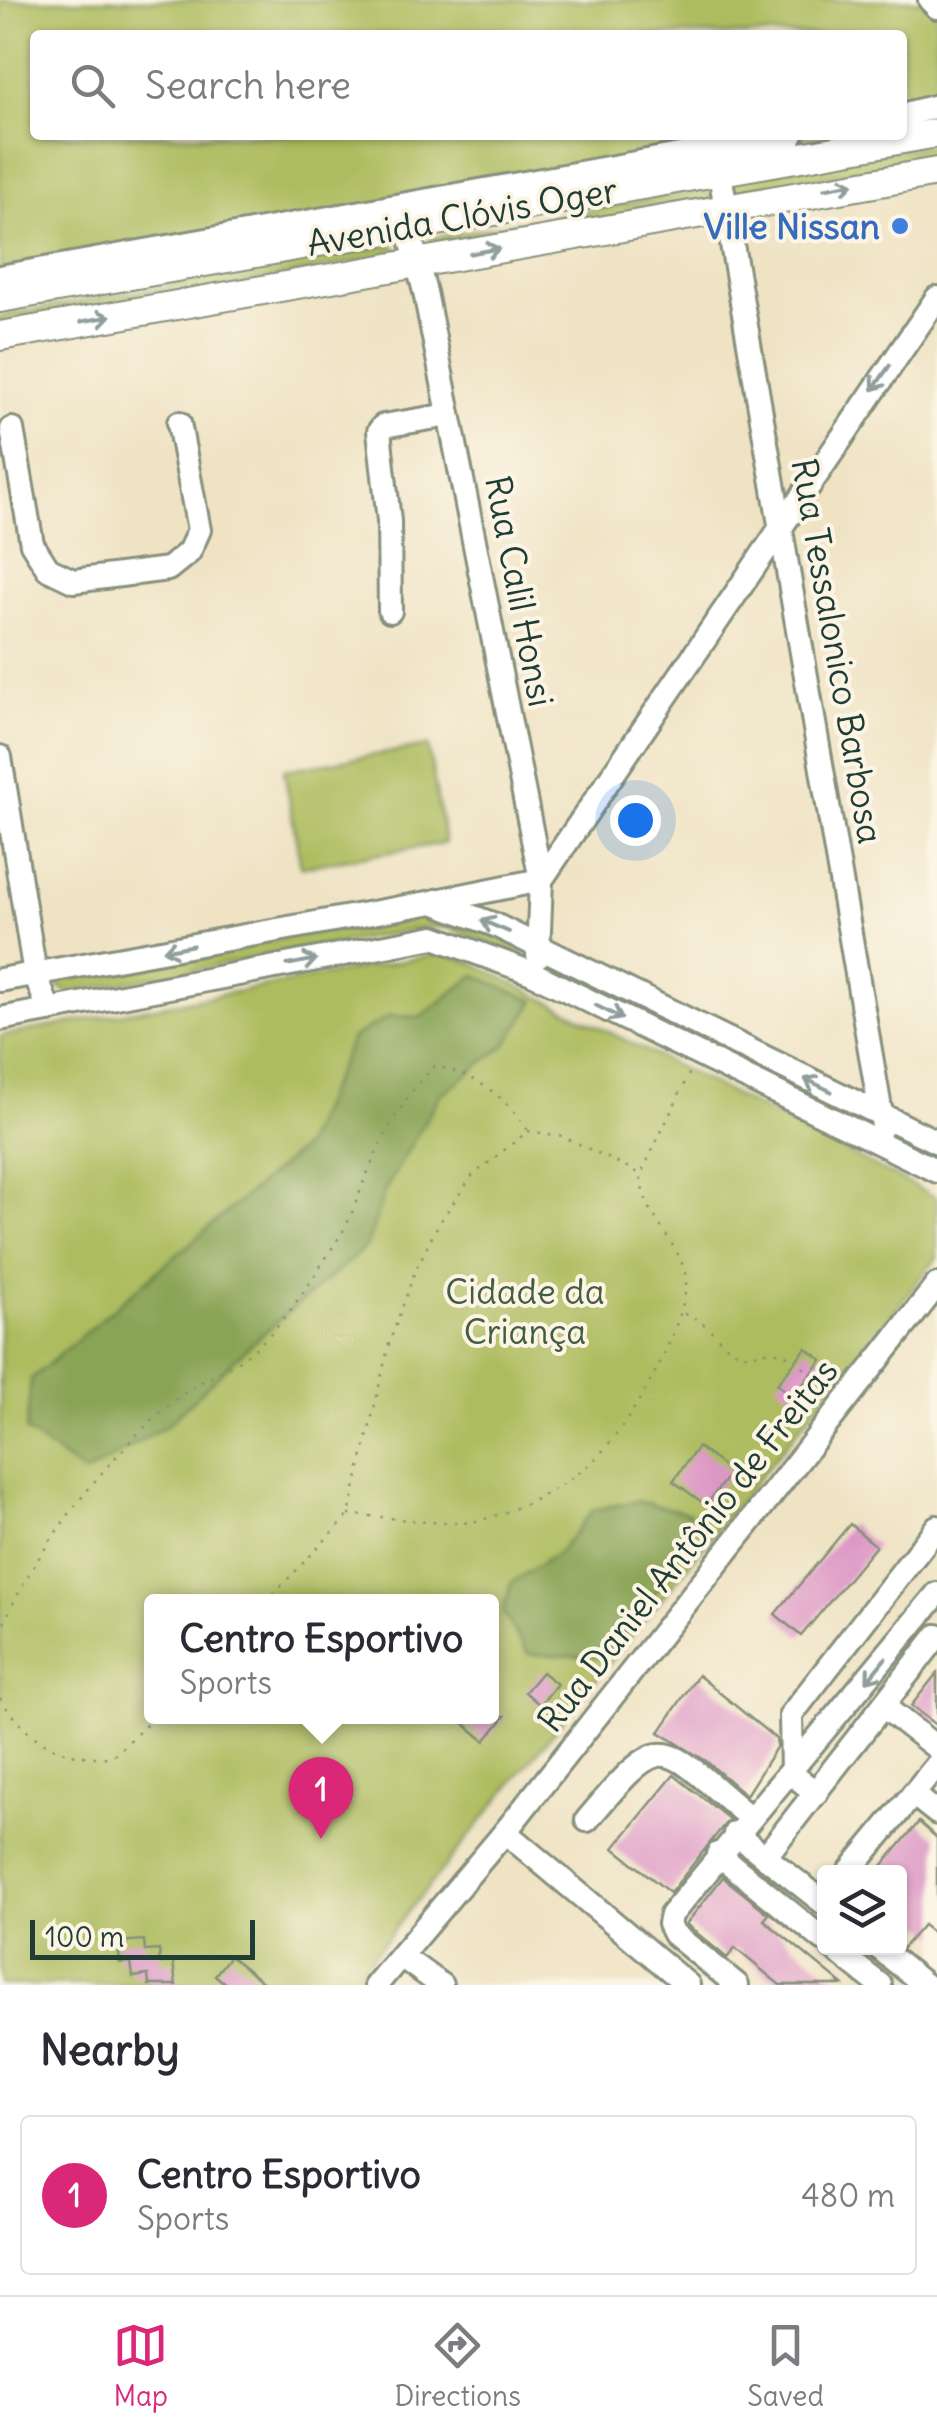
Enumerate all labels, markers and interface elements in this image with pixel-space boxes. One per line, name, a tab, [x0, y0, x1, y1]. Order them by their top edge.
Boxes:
search box	[30, 30, 907, 140]
icon: search	[65, 58, 120, 113]
text: Search here	[145, 62, 351, 109]
street label: Avenida Clóvis Oger	[303, 167, 621, 265]
one-way arrow	[822, 176, 855, 195]
place label: Ville Nissan	[703, 204, 880, 248]
marker: Ville Nissan	[889, 215, 911, 237]
one-way arrow	[468, 240, 500, 259]
one-way arrow	[79, 309, 112, 328]
one-way arrow	[871, 363, 892, 391]
street label: Rua Tessalonico Barbosa	[782, 455, 894, 847]
street label: Rua Calil Honsi	[476, 472, 564, 710]
your location	[610, 795, 661, 846]
one-way arrow	[480, 916, 511, 934]
one-way arrow	[162, 939, 195, 958]
one-way arrow	[285, 952, 317, 971]
one-way arrow	[594, 1003, 624, 1022]
one-way arrow	[803, 1075, 833, 1094]
park label: Cidade da Criança	[445, 1269, 605, 1353]
street label: Rua Daniel Antônio de Freitas	[527, 1349, 847, 1741]
popup	[144, 1594, 499, 1724]
text: Centro Esportivo	[180, 1615, 463, 1662]
one-way arrow	[865, 1656, 887, 1682]
text: Sports	[180, 1662, 272, 1703]
pin: 1	[288, 1756, 354, 1839]
map controls	[817, 1865, 907, 1955]
button: layers	[817, 1865, 907, 1955]
scale bar	[30, 1915, 255, 1960]
text: 100 m	[45, 1919, 124, 1955]
text: Nearby	[40, 2024, 179, 2076]
text: Centro Esportivo	[137, 2151, 421, 2198]
text: 1	[68, 2175, 81, 2216]
text: 480 m	[801, 2175, 895, 2216]
text: Sports	[137, 2198, 229, 2239]
tab: Map	[113, 2318, 168, 2414]
tab: Directions	[394, 2318, 521, 2414]
tab: Saved	[747, 2318, 824, 2414]

